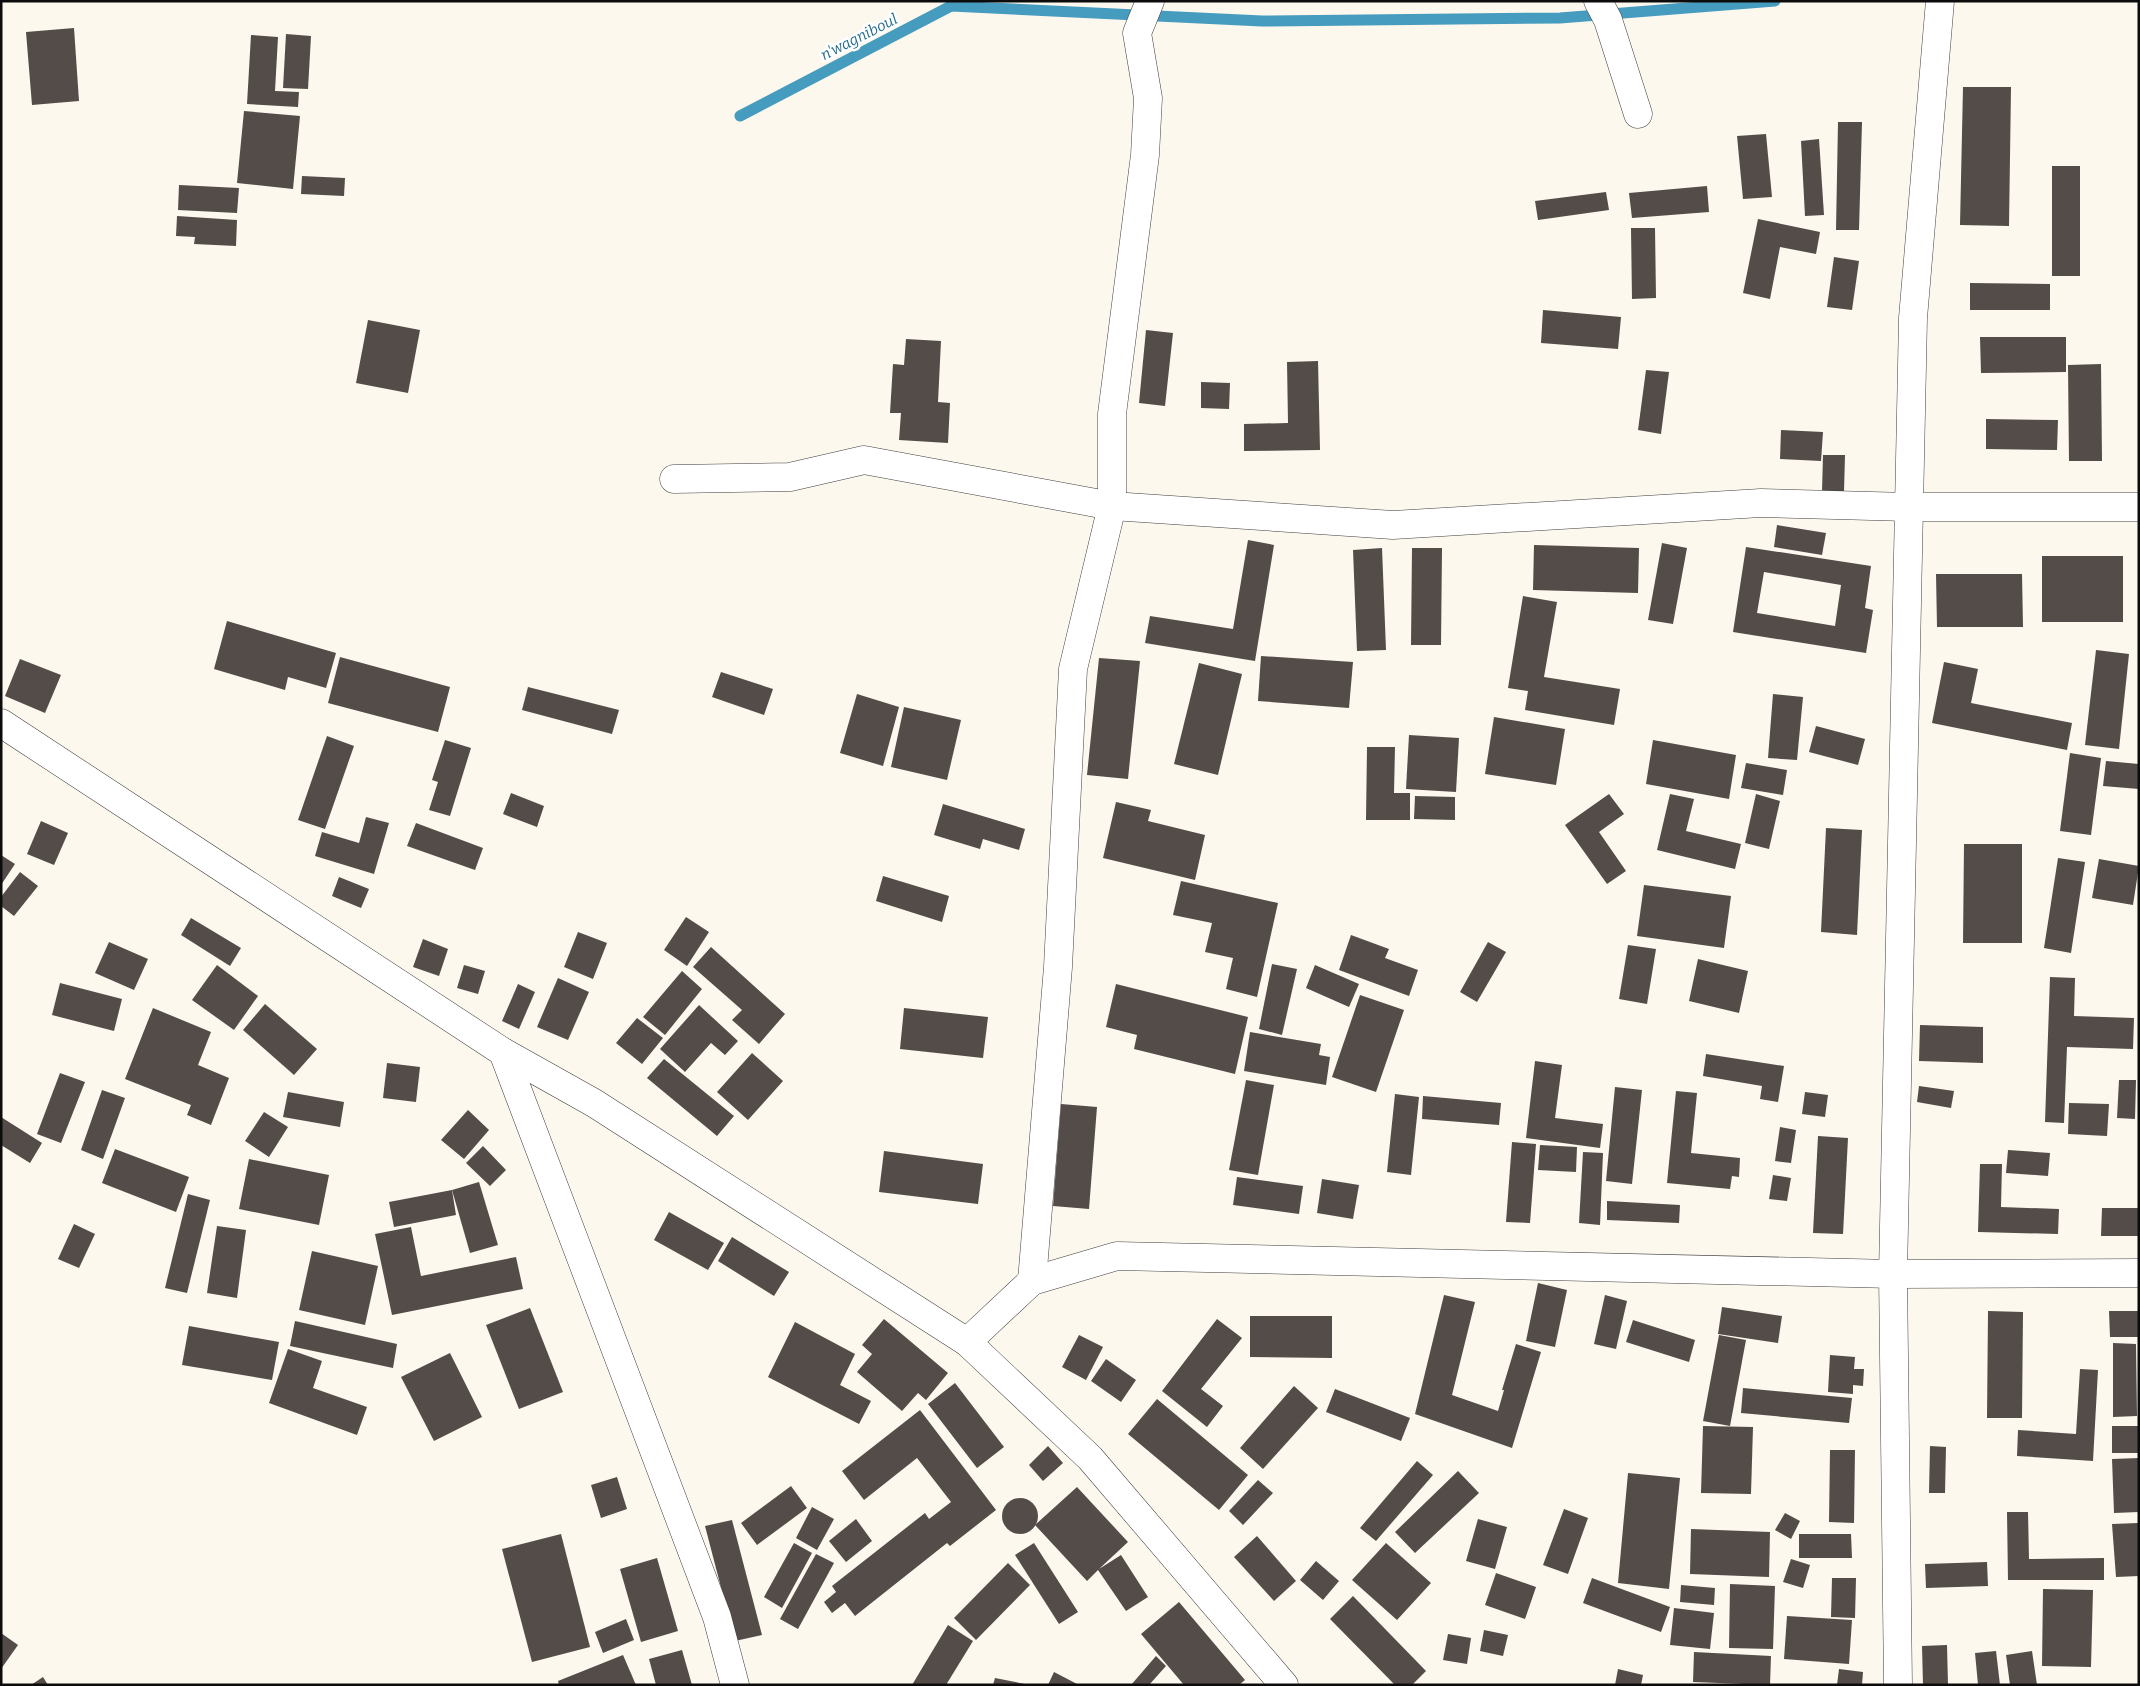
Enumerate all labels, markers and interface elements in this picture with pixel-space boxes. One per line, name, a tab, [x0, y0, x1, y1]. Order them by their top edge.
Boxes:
water label: n'wagniboul	[818, 10, 900, 64]

